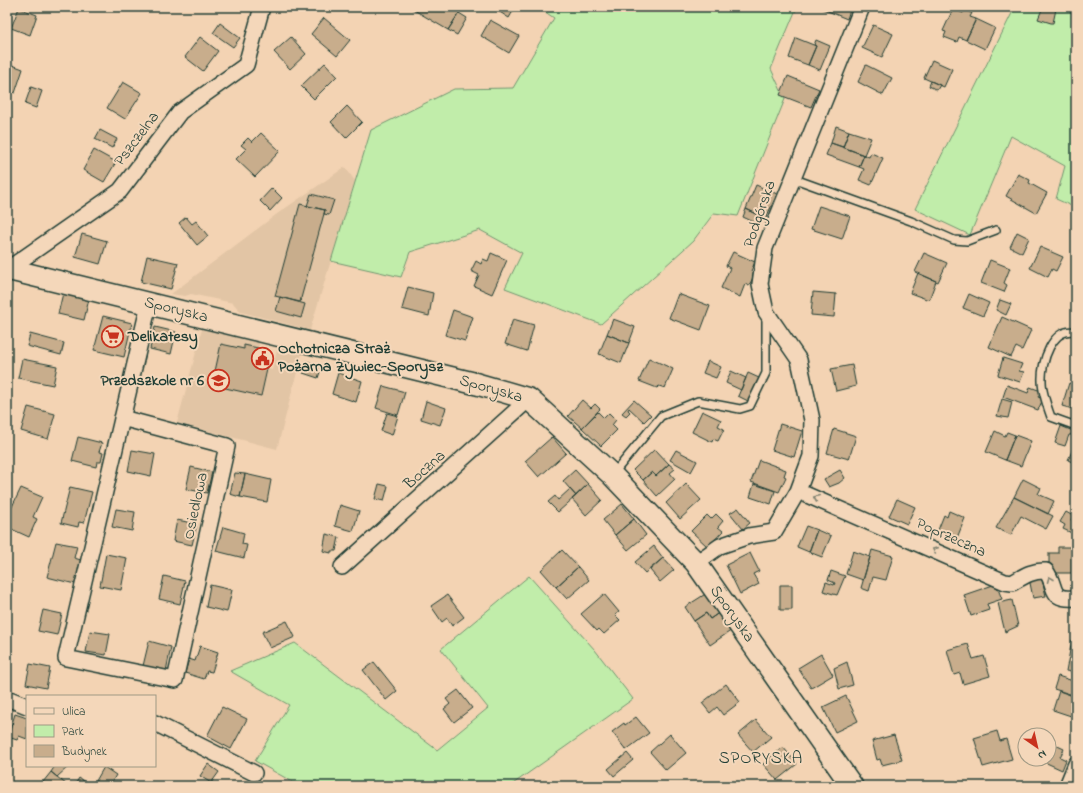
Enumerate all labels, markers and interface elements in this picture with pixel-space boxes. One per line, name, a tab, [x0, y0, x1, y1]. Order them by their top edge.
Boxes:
street label: Pszczelna	[108, 106, 166, 172]
street label: Podgórska	[737, 177, 783, 251]
street label: Sporyska	[142, 290, 210, 330]
supermarket icon: Delikatesy	[100, 324, 126, 350]
place label: Delikatesy	[127, 325, 198, 350]
place label: Ochotnicza Straż Pożarna Żywiec-Sporysz	[278, 337, 444, 380]
public building icon: Ochotnicza Straż Pożarna Żywiec-Sporysz	[250, 345, 276, 371]
school or university icon: Przedszkole nr 6	[206, 368, 232, 394]
place label: Przedszkole nr 6	[100, 369, 205, 393]
street label: Sporyska	[456, 369, 526, 409]
street label: Boczna	[398, 445, 451, 496]
street label: Osiedlowa	[177, 470, 215, 542]
one-way arrow	[812, 495, 819, 503]
street label: Poprzeczna	[912, 512, 990, 564]
one-way arrow	[932, 547, 939, 555]
one-way arrow	[1047, 576, 1055, 583]
street label: Sporyska	[704, 581, 760, 647]
legend	[26, 695, 156, 767]
text: Ulica	[62, 703, 86, 721]
text: Park	[62, 723, 84, 741]
north arrow	[1017, 727, 1057, 767]
text: Budynek	[61, 743, 108, 762]
district label: SPORYSKA	[719, 746, 803, 771]
text: N	[1034, 746, 1050, 763]

